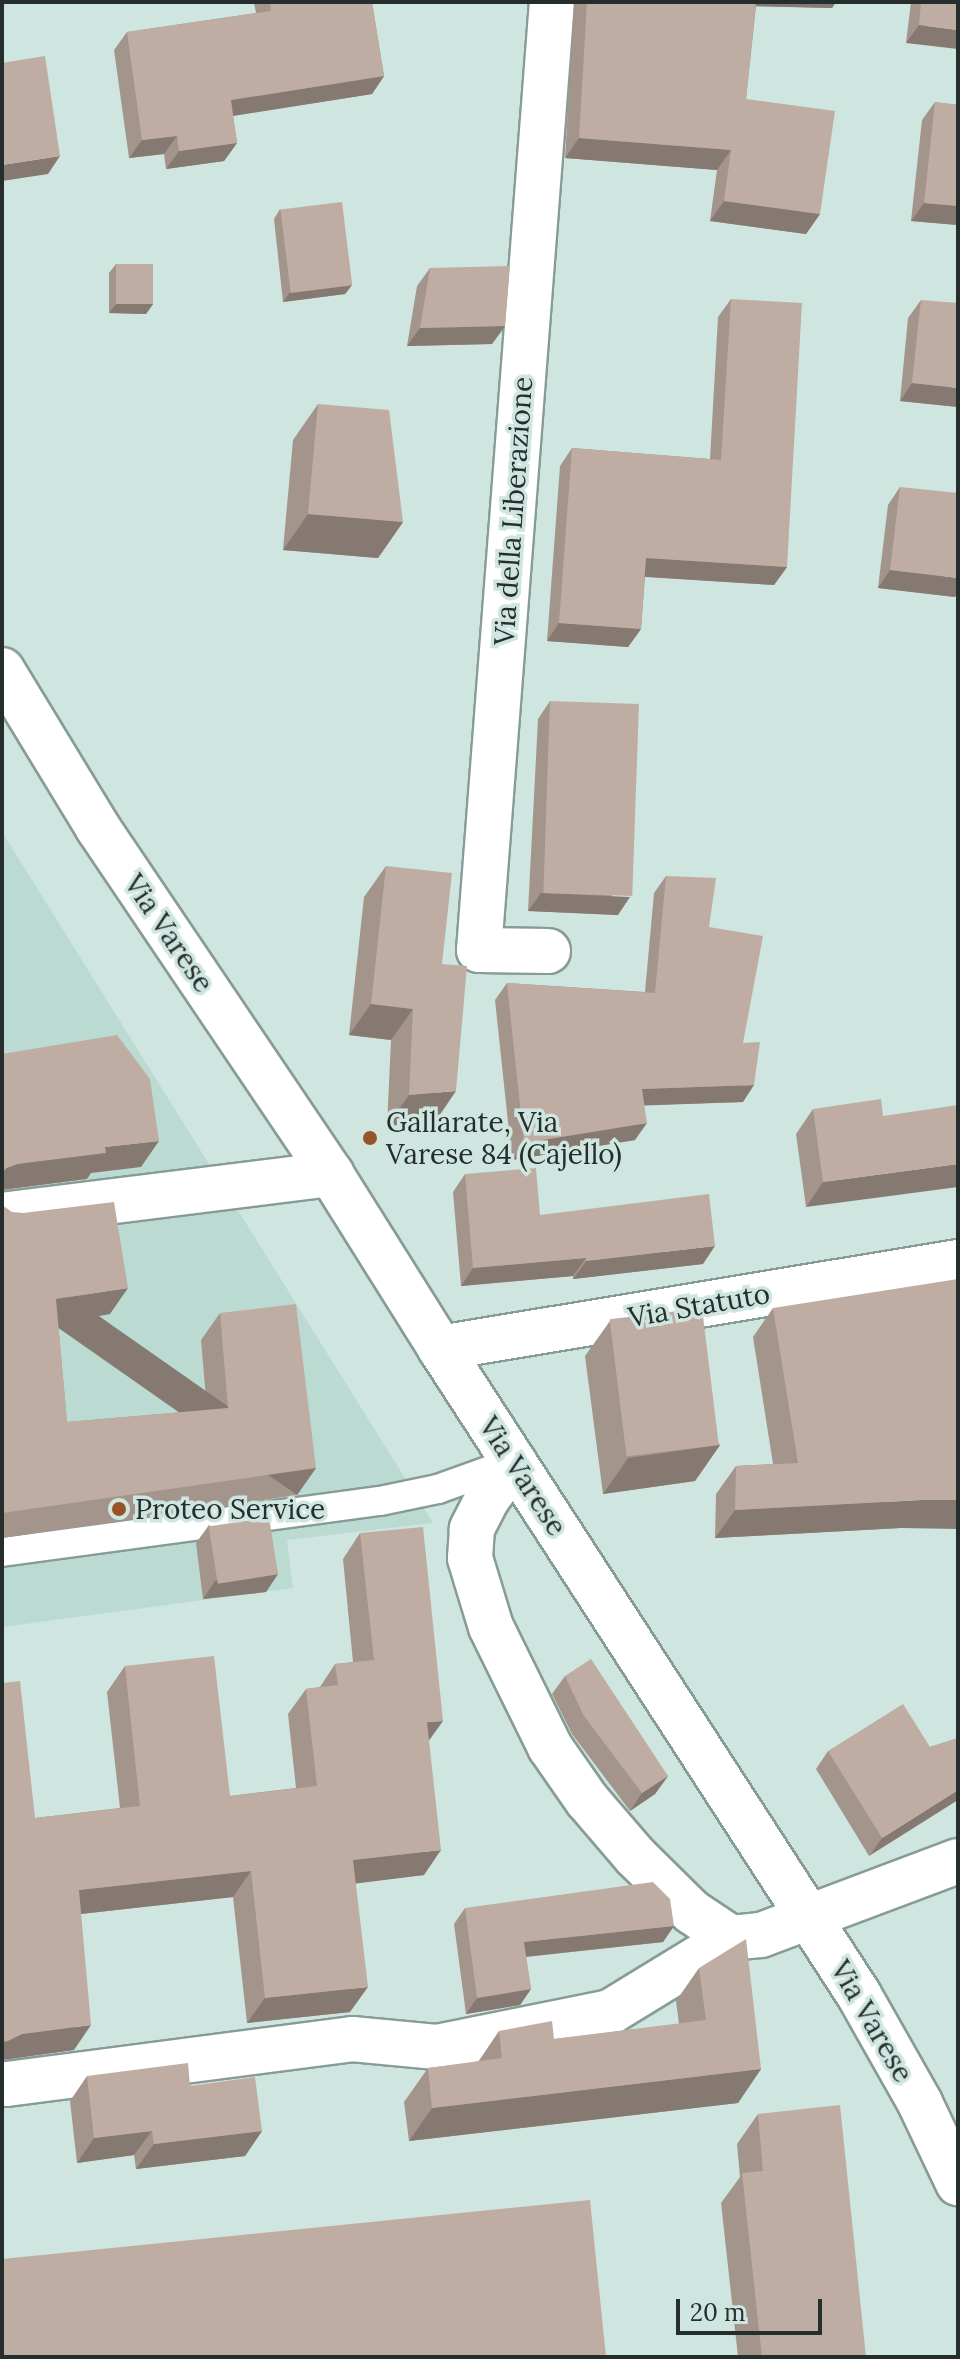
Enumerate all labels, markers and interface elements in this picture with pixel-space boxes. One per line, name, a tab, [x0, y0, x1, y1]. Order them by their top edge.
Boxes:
street label: Via della Liberazione	[487, 376, 539, 646]
street label: Via Varese	[117, 868, 221, 998]
place label: Gallarate, Via Varese 84 (Cajello)	[386, 1105, 622, 1171]
marker: Gallarate, Via Varese 84 (Cajello)	[361, 1129, 379, 1147]
street label: Via Statuto	[626, 1276, 772, 1334]
street label: Via Varese	[472, 1410, 574, 1542]
place label: Proteo Service	[135, 1492, 325, 1526]
marker: Proteo Service	[110, 1500, 128, 1518]
street label: Via Varese	[824, 1954, 920, 2088]
scale bar	[680, 2283, 826, 2333]
text: 20 m	[690, 2297, 746, 2328]

